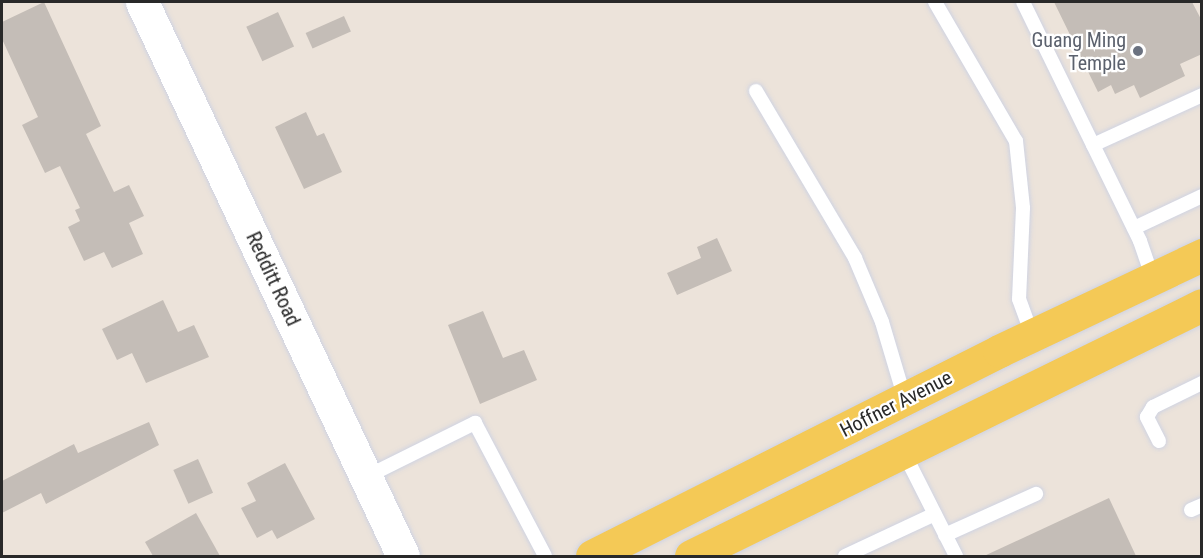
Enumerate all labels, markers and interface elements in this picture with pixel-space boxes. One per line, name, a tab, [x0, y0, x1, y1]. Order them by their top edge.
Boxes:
place label: Guang Ming Temple	[1032, 28, 1126, 75]
marker: Guang Ming Temple	[1131, 44, 1145, 58]
street label: Redditt Road	[241, 228, 305, 330]
street label: Hoffner Avenue	[836, 366, 956, 442]

